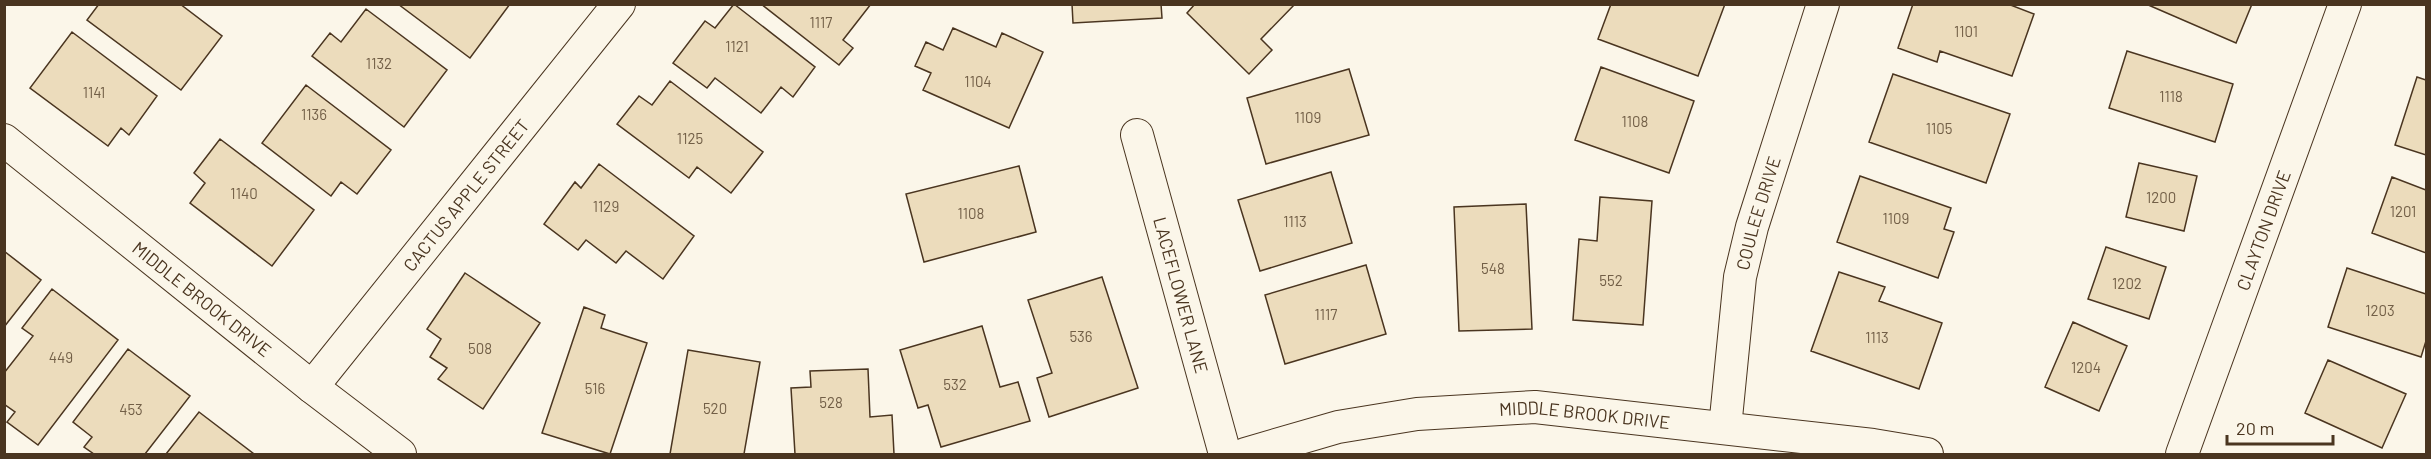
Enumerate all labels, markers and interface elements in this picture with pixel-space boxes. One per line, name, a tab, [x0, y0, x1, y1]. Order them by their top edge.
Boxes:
house number: 1117	[810, 13, 832, 31]
house number: 1101	[1954, 22, 1978, 40]
house number: 1121	[725, 37, 749, 55]
house number: 1132	[366, 54, 392, 72]
house number: 1104	[964, 72, 992, 90]
house number: 1141	[83, 83, 105, 101]
house number: 1118	[2159, 87, 2183, 105]
house number: 1136	[301, 105, 327, 123]
house number: 1109	[1295, 108, 1321, 126]
house number: 1108	[1622, 112, 1648, 130]
street label: CACTUS APPLE STREET	[398, 114, 534, 276]
house number: 1105	[1926, 119, 1952, 137]
house number: 1125	[677, 129, 703, 147]
street label: COULEE DRIVE	[1731, 154, 1785, 272]
street label: CLAYTON DRIVE	[2231, 167, 2295, 293]
house number: 1140	[230, 184, 258, 202]
house number: 1200	[2146, 188, 2176, 206]
house number: 1129	[593, 197, 619, 215]
house number: 1201	[2390, 202, 2416, 220]
house number: 1108	[958, 204, 984, 222]
house number: 1109	[1883, 209, 1909, 227]
house number: 1113	[1283, 212, 1307, 230]
street label: LACEFLOWER LANE	[1149, 215, 1213, 375]
street label: MIDDLE BROOK DRIVE	[128, 237, 276, 361]
house number: 548	[1481, 259, 1505, 277]
house number: 552	[1599, 271, 1623, 289]
house number: 1202	[2112, 274, 2142, 292]
house number: 1203	[2365, 301, 2395, 319]
house number: 1117	[1315, 305, 1337, 323]
house number: 536	[1069, 327, 1093, 345]
house number: 1113	[1865, 328, 1889, 346]
house number: 508	[468, 339, 492, 357]
house number: 449	[49, 348, 73, 366]
house number: 1204	[2071, 358, 2101, 376]
house number: 532	[943, 375, 967, 393]
house number: 516	[585, 379, 605, 397]
house number: 528	[819, 393, 843, 411]
street label: MIDDLE BROOK DRIVE	[1498, 396, 1671, 433]
house number: 520	[703, 399, 727, 417]
house number: 453	[119, 400, 143, 418]
scale bar	[2227, 408, 2334, 446]
text: 20 m	[2236, 417, 2274, 439]

